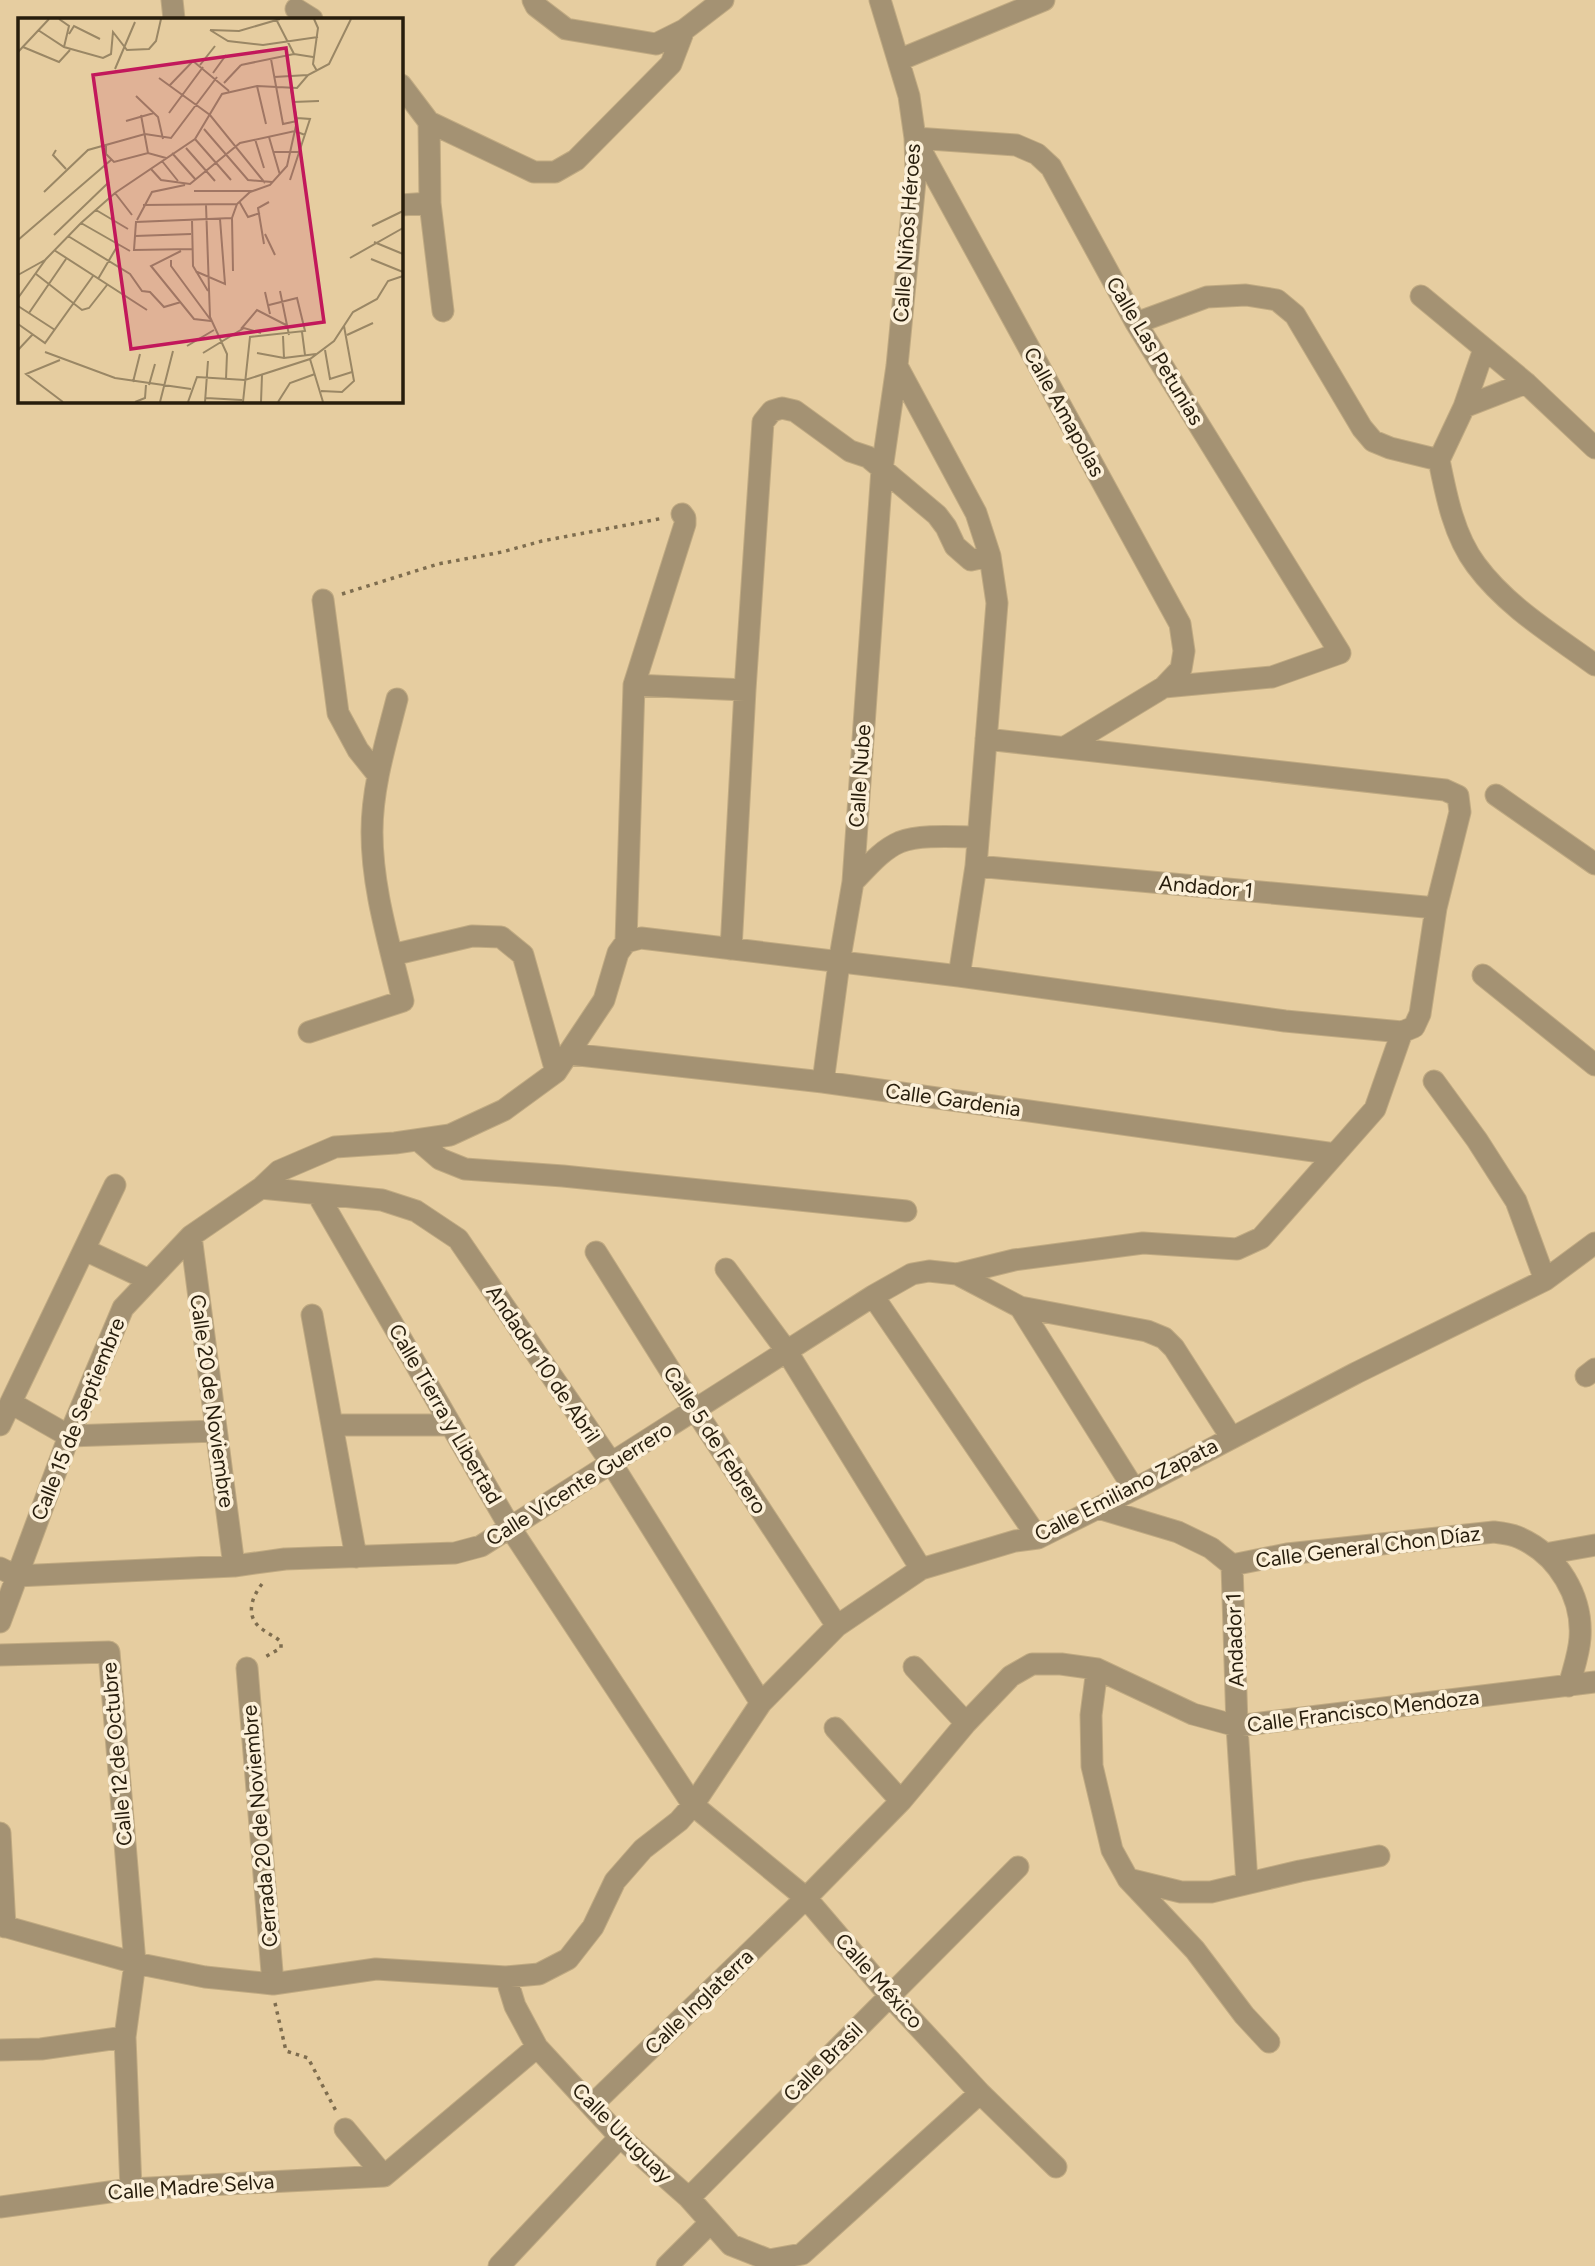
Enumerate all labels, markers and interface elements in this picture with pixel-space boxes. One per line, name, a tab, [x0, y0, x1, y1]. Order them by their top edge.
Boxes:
inset map	[18, 18, 402, 402]
street label: Calle Niños Héroes	[888, 143, 925, 323]
street label: Calle Las Petunias	[1101, 272, 1210, 429]
street label: Calle Amapolas	[1019, 343, 1110, 481]
street label: Calle Nube	[843, 723, 876, 828]
street label: Andador 1	[1158, 870, 1254, 903]
street label: Calle Gardenia	[884, 1078, 1022, 1121]
street label: Andador 10 de Abril	[481, 1280, 606, 1447]
street label: Calle 20 de Noviembre	[185, 1293, 240, 1509]
street label: Calle 15 de Septiembre	[25, 1314, 130, 1524]
street label: Calle Tierra y Libertad	[384, 1319, 507, 1508]
street label: Calle 5 de Febrero	[658, 1361, 772, 1518]
street label: Calle Vicente Guerrero	[481, 1416, 676, 1551]
street label: Calle Emiliano Zapata	[1030, 1433, 1221, 1547]
street label: Calle General Chon Díaz	[1254, 1520, 1482, 1573]
street label: Andador 1	[1220, 1592, 1249, 1688]
street label: Calle 12 de Octubre	[96, 1661, 137, 1847]
street label: Calle Francisco Mendoza	[1245, 1684, 1480, 1737]
street label: Cerrada 20 de Noviembre	[236, 1704, 283, 1948]
street label: Calle México	[830, 1928, 929, 2033]
street label: Calle Inglaterra	[639, 1944, 758, 2060]
street label: Calle Brasil	[778, 2017, 867, 2106]
street label: Calle Uruguay	[567, 2077, 678, 2188]
street label: Calle Madre Selva	[107, 2168, 275, 2205]

